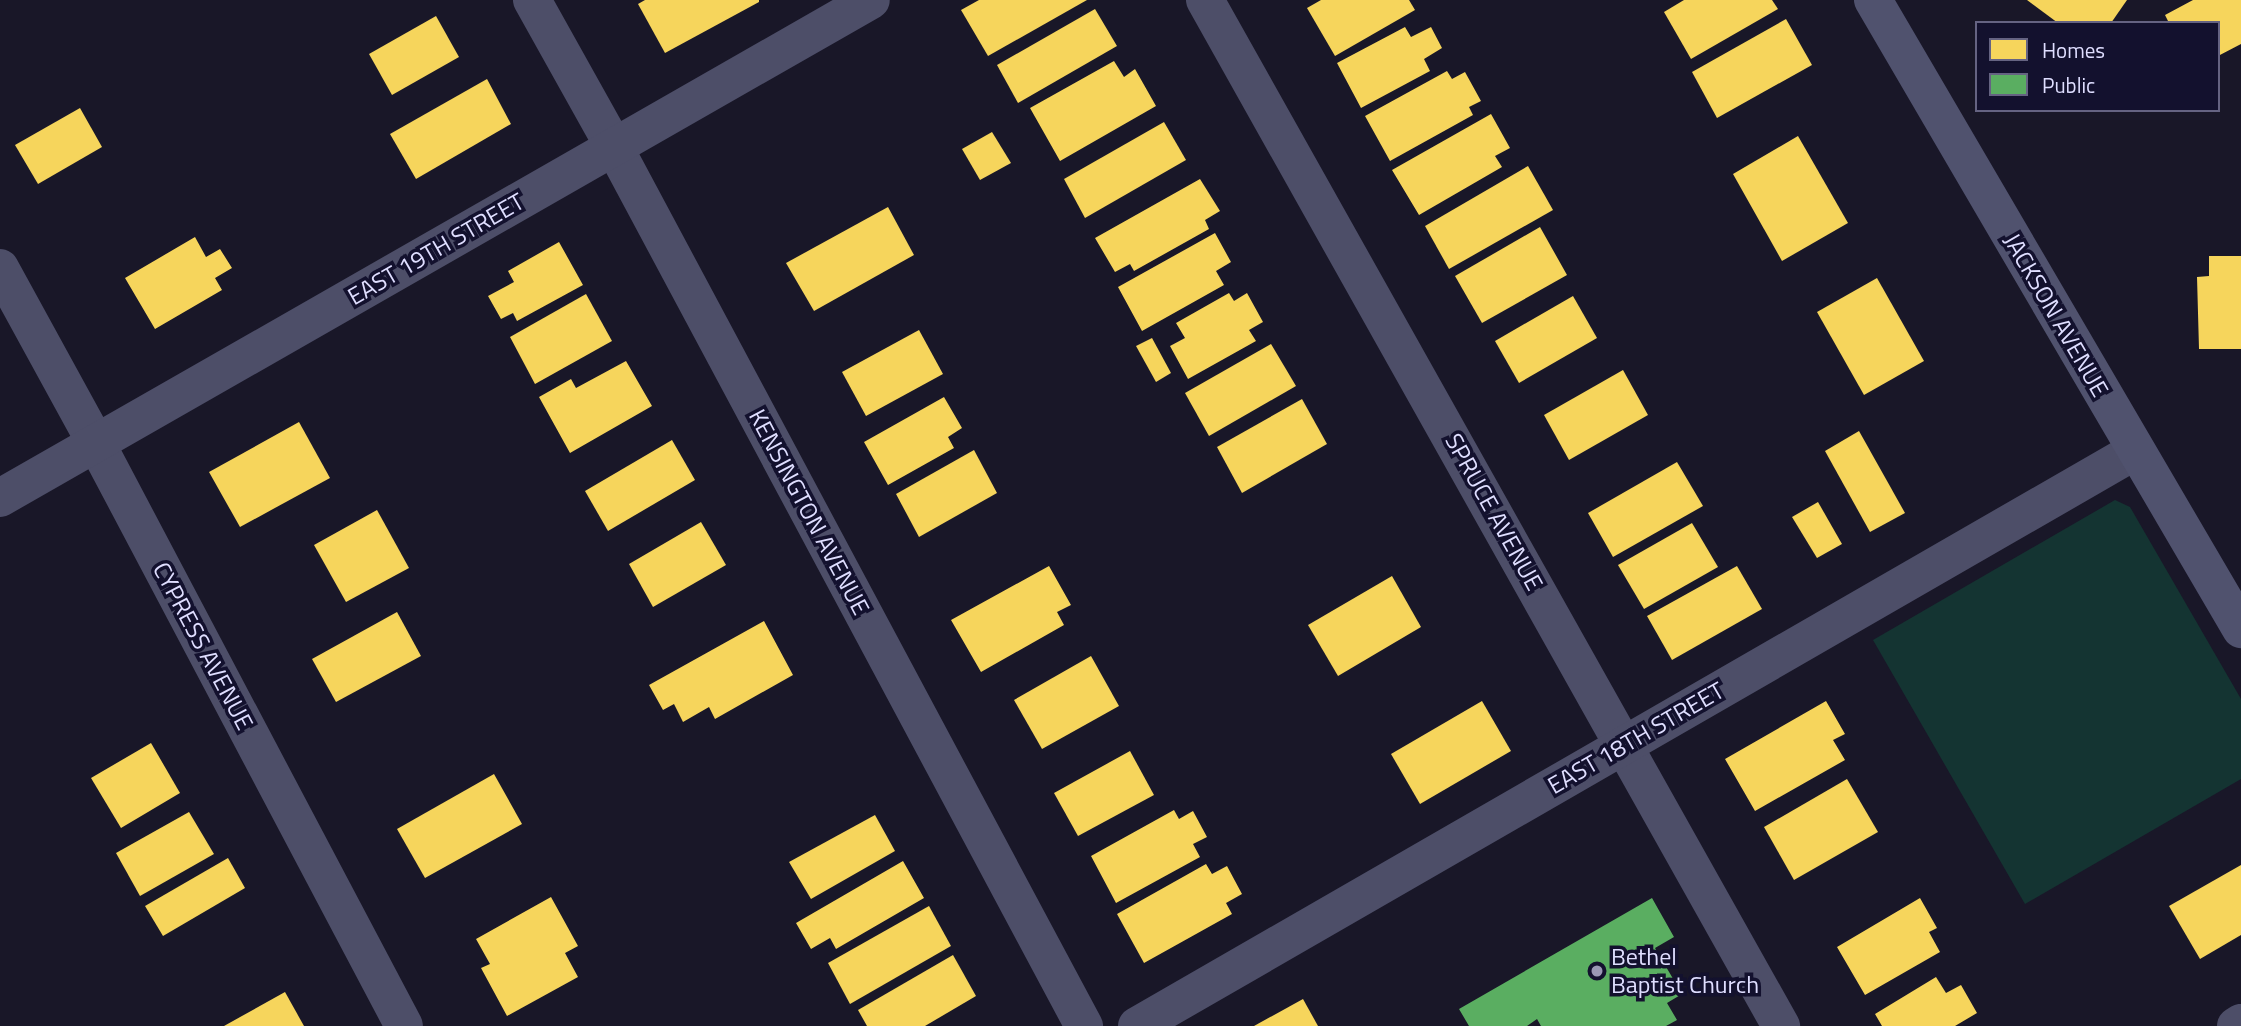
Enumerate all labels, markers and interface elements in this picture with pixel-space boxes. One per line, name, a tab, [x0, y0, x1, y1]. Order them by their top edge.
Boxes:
legend	[1975, 21, 2220, 112]
text: Homes	[2042, 34, 2105, 66]
text: Public	[2042, 69, 2095, 101]
street label: EAST 19TH STREET	[343, 187, 529, 311]
street label: JACKSON AVENUE	[1998, 228, 2114, 402]
street label: KENSINGTON AVENUE	[743, 404, 875, 620]
street label: SPRUCE AVENUE	[1439, 429, 1549, 595]
street label: CYPRESS AVENUE	[147, 557, 259, 735]
street label: EAST 18TH STREET	[1543, 676, 1729, 800]
place label: Bethel Baptist Church	[1611, 943, 1759, 999]
marker: Bethel Baptist Church	[1589, 963, 1605, 979]

